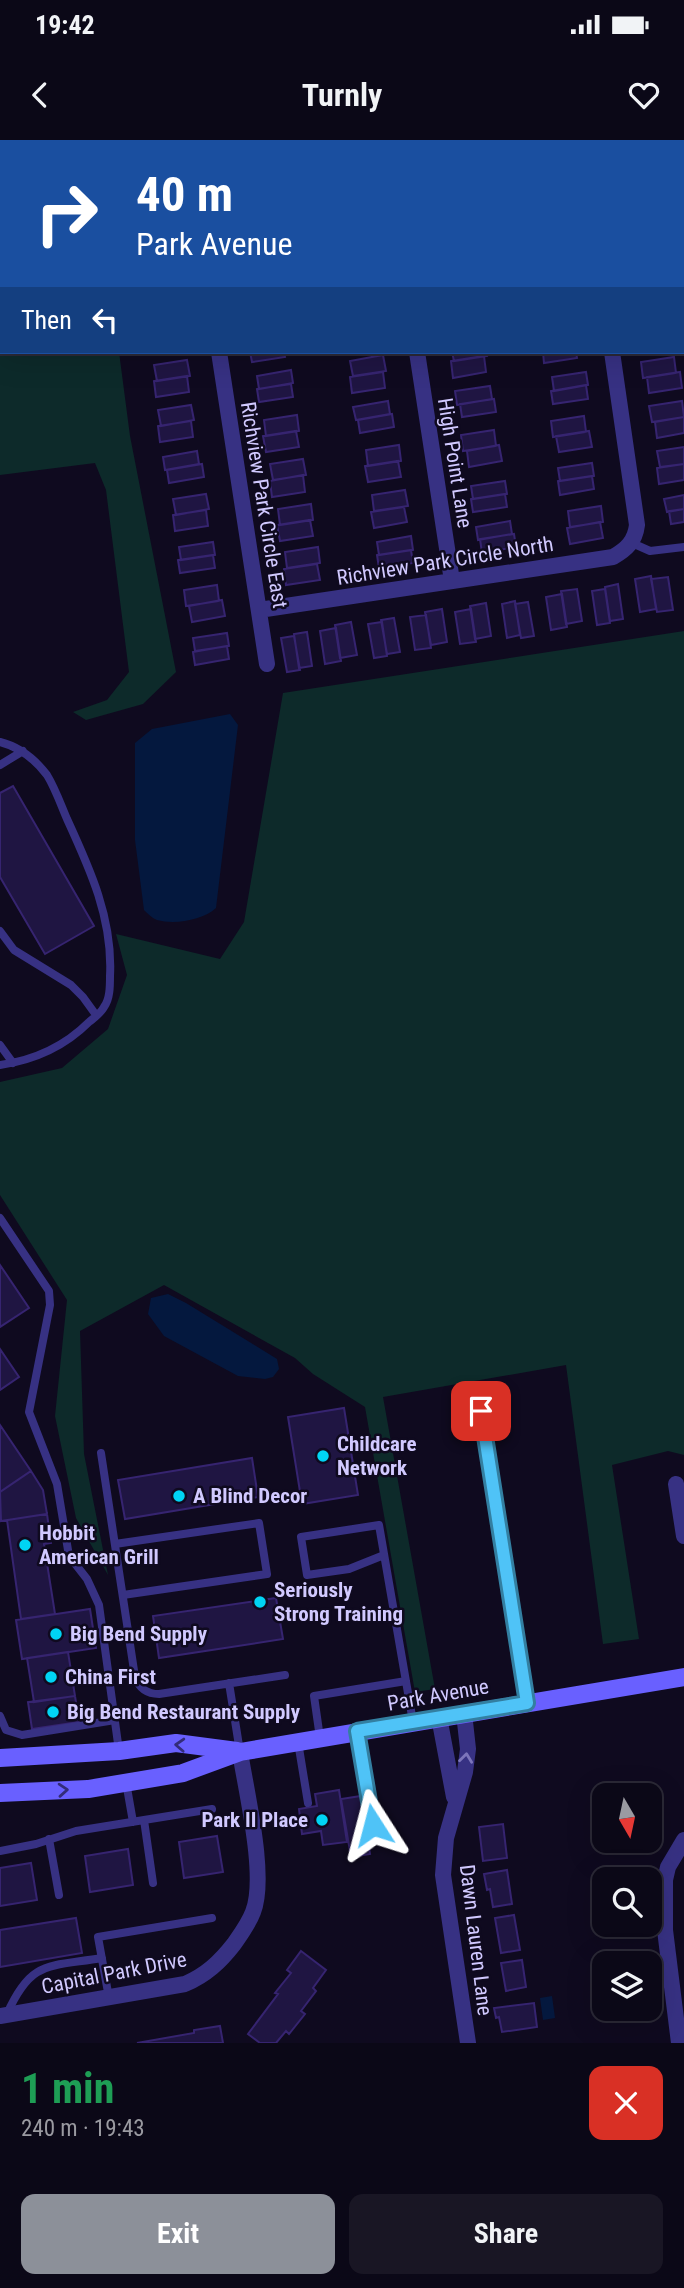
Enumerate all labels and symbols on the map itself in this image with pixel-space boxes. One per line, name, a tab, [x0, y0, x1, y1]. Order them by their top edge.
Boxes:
street label: High Point Lane	[433, 396, 477, 530]
street label: Richview Park Circle East	[236, 400, 292, 610]
street label: Richview Park Circle North	[335, 532, 555, 590]
pin	[451, 1381, 511, 1441]
place label: Childcare Network	[337, 1432, 417, 1480]
marker: Childcare Network	[315, 1448, 331, 1464]
place label: A Blind Decor	[193, 1484, 307, 1508]
marker: A Blind Decor	[171, 1488, 187, 1504]
place label: Hobbit American Grill	[39, 1521, 159, 1569]
marker: Hobbit American Grill	[17, 1537, 33, 1553]
place label: Seriously Strong Training	[274, 1578, 403, 1626]
marker: Seriously Strong Training	[252, 1594, 268, 1610]
place label: Big Bend Supply	[70, 1622, 208, 1646]
marker: Big Bend Supply	[48, 1626, 64, 1642]
place label: China First	[65, 1665, 156, 1689]
marker: China First	[43, 1669, 59, 1685]
street label: Park Avenue	[385, 1674, 491, 1716]
place label: Big Bend Restaurant Supply	[67, 1700, 301, 1724]
marker: Big Bend Restaurant Supply	[45, 1704, 61, 1720]
one-way arrow	[174, 1737, 185, 1752]
one-way arrow	[459, 1753, 474, 1764]
one-way arrow	[58, 1783, 69, 1798]
north arrow	[592, 1783, 662, 1853]
position arrow	[336, 1788, 410, 1862]
place label: Park II Place	[201, 1808, 308, 1832]
marker: Park II Place	[314, 1812, 330, 1828]
street label: Dawn Lauren Lane	[455, 1863, 497, 2017]
street label: Capital Park Drive	[39, 1947, 189, 1999]

